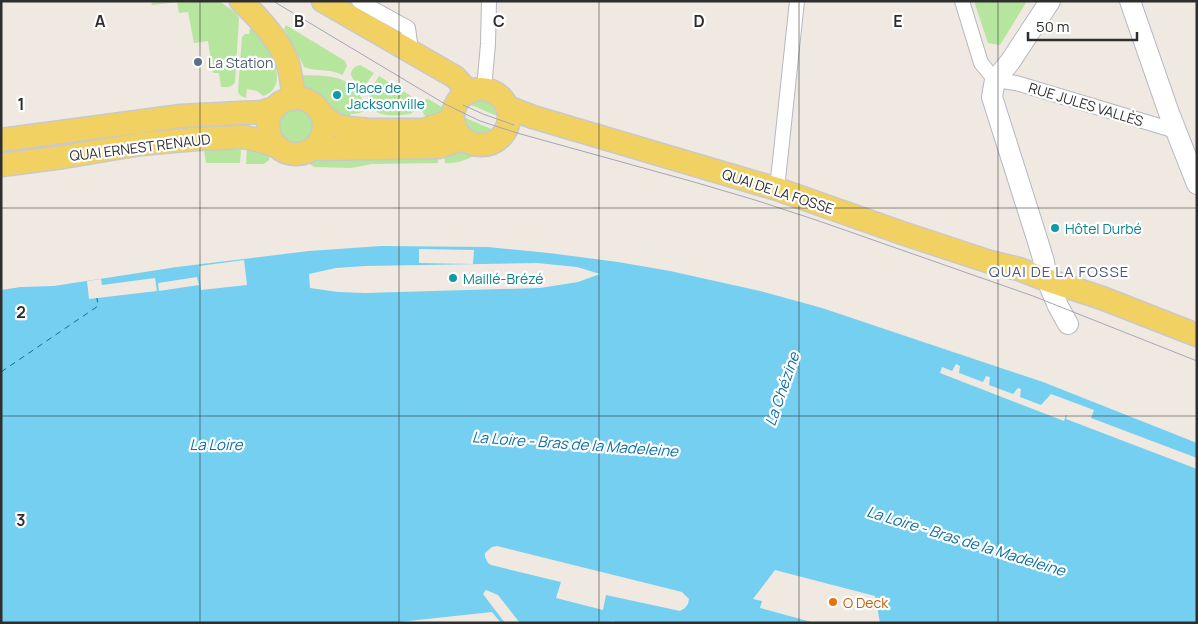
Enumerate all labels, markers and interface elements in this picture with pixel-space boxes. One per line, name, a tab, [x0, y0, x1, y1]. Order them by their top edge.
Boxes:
text: A	[95, 10, 106, 32]
text: B	[294, 10, 304, 32]
text: C	[493, 10, 505, 32]
text: D	[693, 10, 705, 32]
text: E	[893, 10, 903, 32]
scale bar	[1028, 10, 1137, 42]
text: 50 m	[1036, 16, 1070, 37]
place label: La Station	[208, 53, 273, 72]
marker: La Station	[192, 56, 204, 68]
place label: Place de Jacksonville	[347, 78, 425, 113]
street label: RUE JULES VALLÈS	[1026, 78, 1146, 131]
marker: Place de Jacksonville	[331, 89, 343, 101]
text: 1	[17, 93, 25, 115]
street label: QUAI ERNEST RENAUD	[68, 129, 212, 165]
street label: QUAI DE LA FOSSE	[720, 164, 836, 218]
place label: Hôtel Durbé	[1065, 219, 1142, 238]
marker: Hôtel Durbé	[1049, 222, 1061, 234]
district label: QUAI DE LA FOSSE	[989, 261, 1129, 282]
place label: Maillé-Brézé	[463, 269, 543, 288]
marker: Maillé-Brézé	[447, 272, 459, 284]
text: 2	[16, 301, 26, 323]
water label: La Chézine	[760, 348, 805, 429]
water label: La Loire - Bras de la Madeleine	[471, 426, 680, 462]
water label: La Loire	[189, 434, 244, 455]
water label: La Loire - Bras de la Madeleine	[864, 501, 1069, 582]
text: 3	[16, 509, 26, 531]
place label: O Deck	[843, 593, 889, 612]
marker: O Deck	[827, 596, 839, 608]

